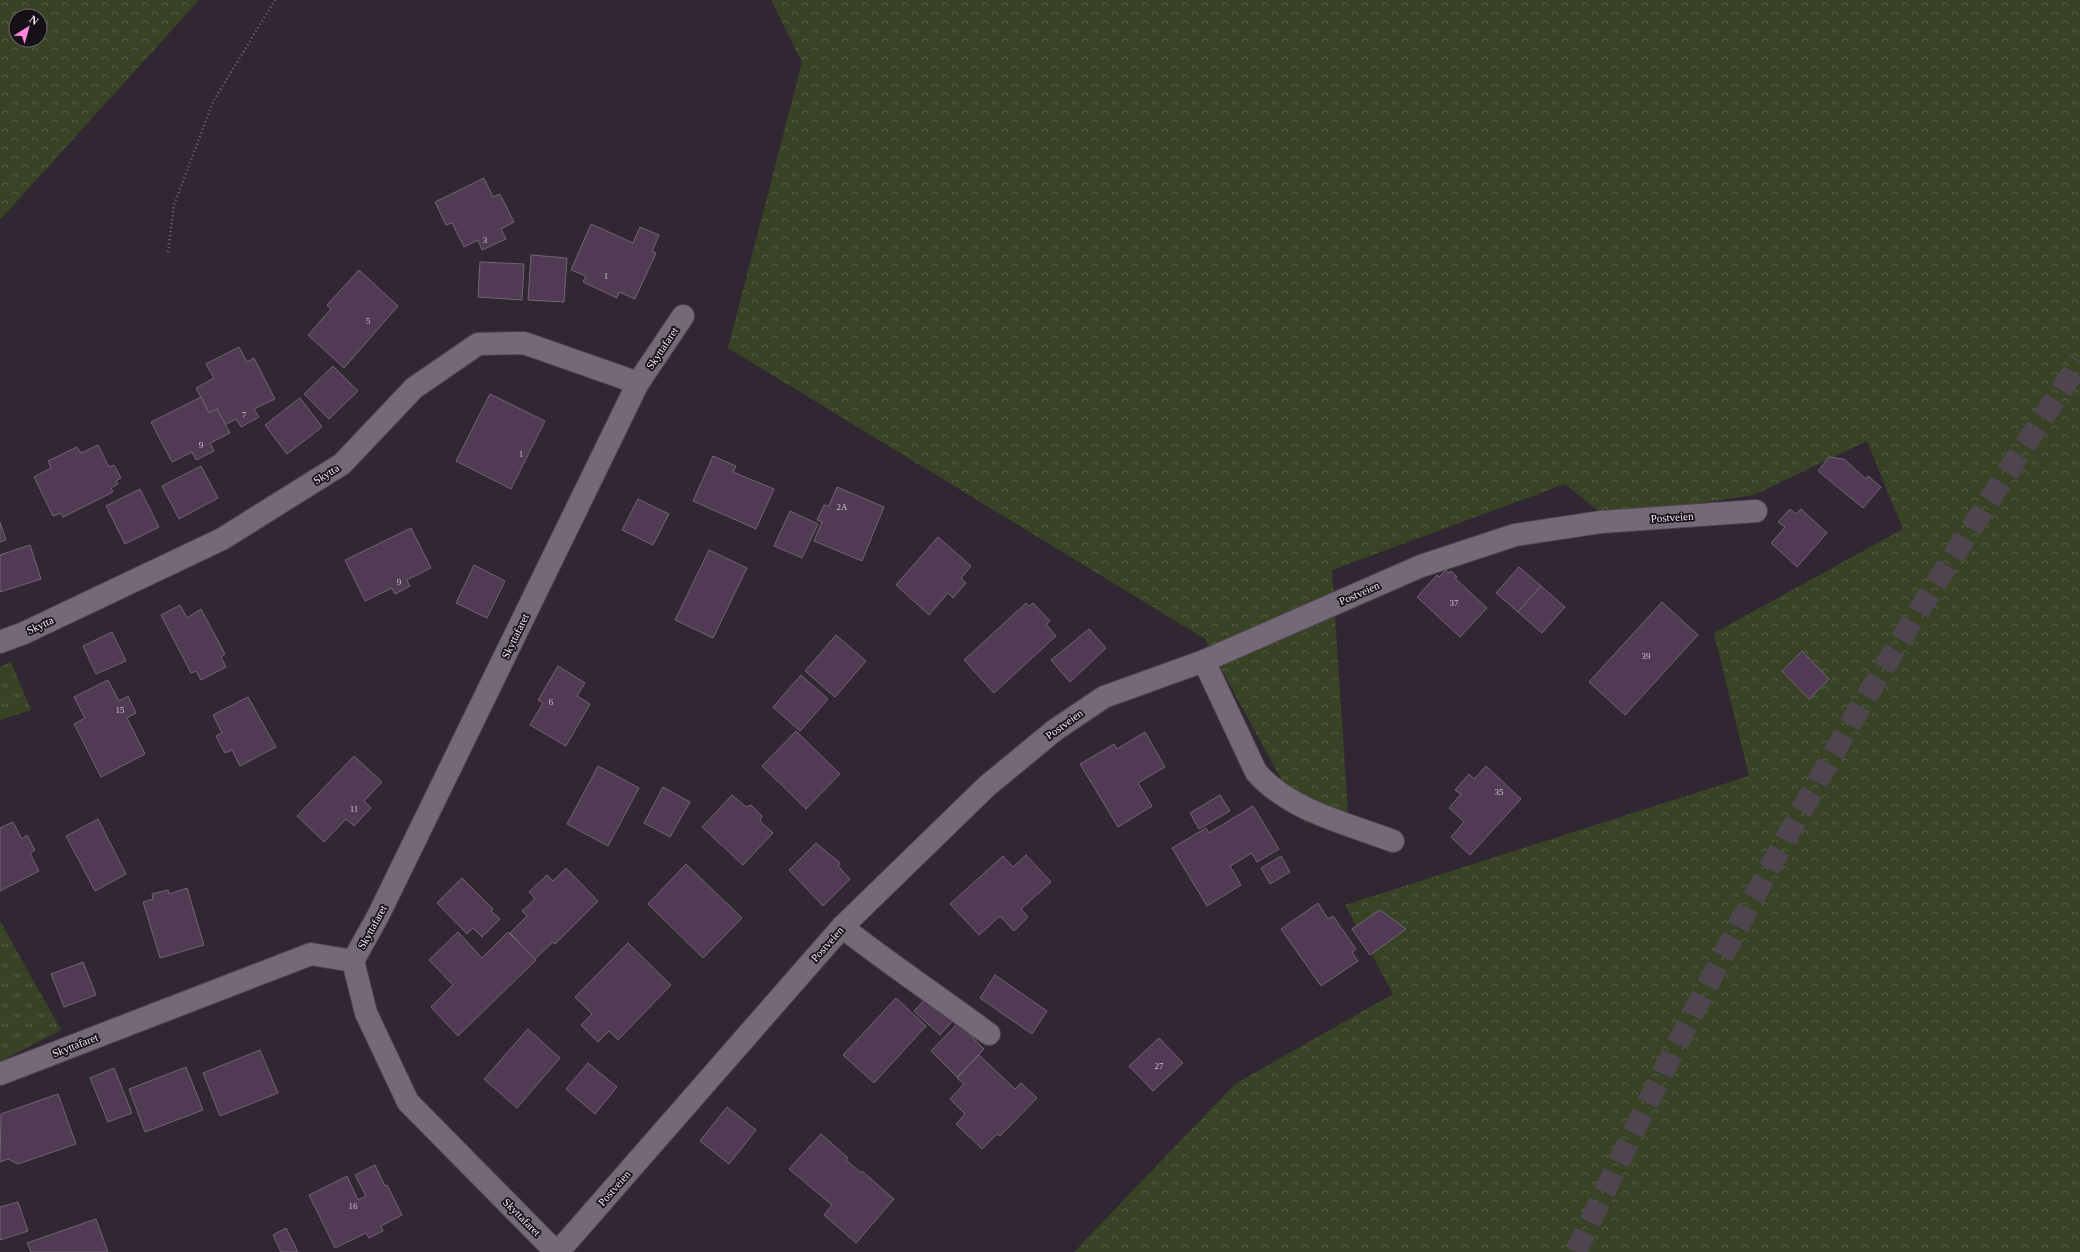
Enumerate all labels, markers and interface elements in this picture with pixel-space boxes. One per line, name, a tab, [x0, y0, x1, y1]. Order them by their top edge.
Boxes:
north arrow	[8, 8, 48, 48]
text: N	[27, 13, 41, 27]
house number: 3	[483, 235, 488, 245]
house number: 1	[604, 271, 608, 281]
house number: 5	[366, 316, 371, 326]
street label: Skyttafaret	[644, 325, 680, 371]
house number: 7	[242, 410, 247, 420]
house number: 9	[199, 440, 204, 450]
house number: 1	[519, 449, 523, 459]
street label: Skytta	[311, 461, 341, 487]
house number: 2A	[837, 502, 848, 512]
street label: Postveien	[1650, 509, 1694, 524]
house number: 9	[397, 577, 402, 587]
street label: Postveien	[1337, 579, 1381, 607]
house number: 37	[1450, 598, 1459, 608]
street label: Skyttafaret	[499, 612, 531, 660]
street label: Skytta	[25, 614, 55, 636]
house number: 39	[1642, 651, 1651, 661]
house number: 6	[549, 697, 554, 707]
house number: 15	[116, 705, 125, 715]
street label: Postveien	[1043, 706, 1085, 741]
house number: 35	[1495, 787, 1504, 797]
house number: 11	[350, 804, 358, 814]
street label: Skyttafaret	[355, 903, 389, 951]
street label: Postveien	[808, 924, 846, 964]
street label: Skyttafaret	[50, 1031, 100, 1059]
house number: 27	[1155, 1061, 1164, 1071]
street label: Postveien	[595, 1168, 633, 1208]
street label: Skyttafaret	[501, 1196, 543, 1238]
house number: 16	[349, 1201, 358, 1211]

